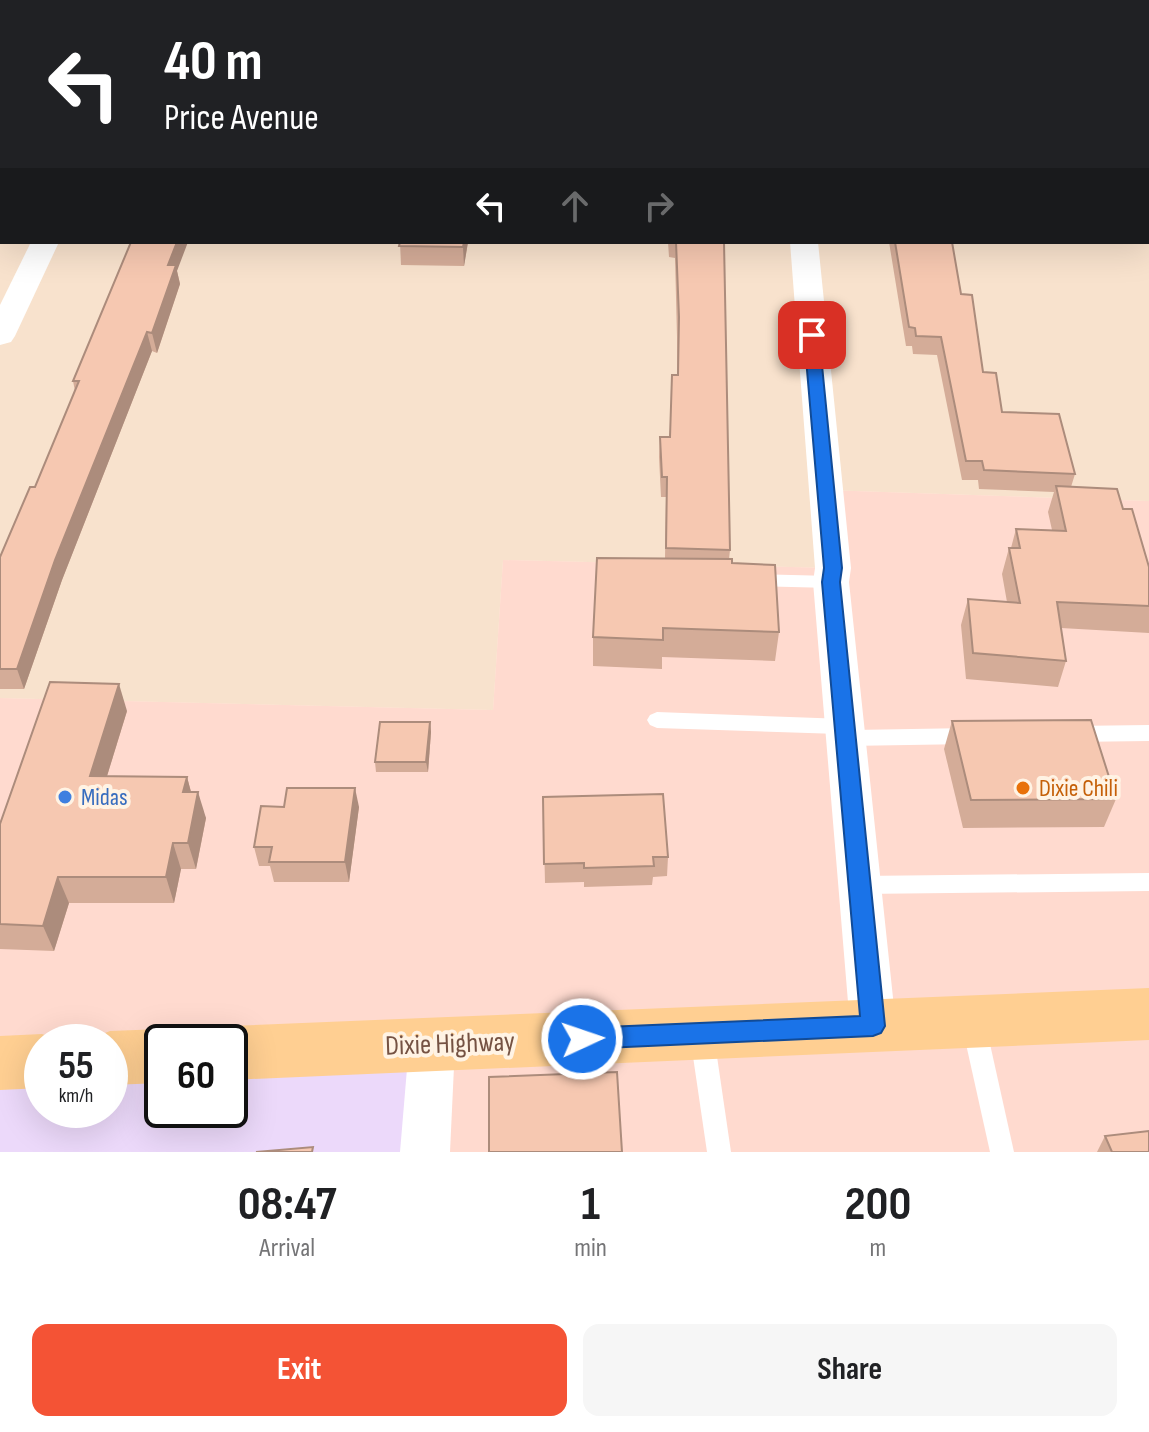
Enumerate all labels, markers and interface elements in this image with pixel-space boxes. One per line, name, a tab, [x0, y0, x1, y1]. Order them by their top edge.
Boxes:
text: 40 m	[164, 29, 263, 96]
icon: left	[32, 32, 136, 136]
text: Price Avenue	[164, 97, 319, 140]
icon: left	[469, 184, 513, 228]
icon: ahead	[553, 184, 597, 228]
icon: right	[637, 184, 681, 228]
pin	[778, 301, 846, 369]
icon: arrive	[790, 313, 834, 357]
place label: Dixie Chili	[1039, 774, 1118, 803]
marker: Dixie Chili	[1014, 779, 1032, 797]
place label: Midas	[81, 783, 128, 812]
marker: Midas	[56, 788, 74, 806]
position arrow	[540, 997, 624, 1081]
speed limit sign: 60	[144, 1024, 248, 1128]
street label: Dixie Highway	[385, 1025, 516, 1063]
text: 55	[58, 1042, 94, 1090]
text: km/h	[59, 1084, 93, 1108]
text: 08:47	[238, 1176, 337, 1233]
text: 1	[581, 1176, 600, 1233]
text: 200	[845, 1176, 911, 1233]
text: Arrival	[259, 1233, 315, 1264]
text: min	[574, 1233, 607, 1264]
text: m	[870, 1233, 886, 1264]
button: Exit	[32, 1324, 567, 1416]
button: Share	[583, 1324, 1117, 1416]

